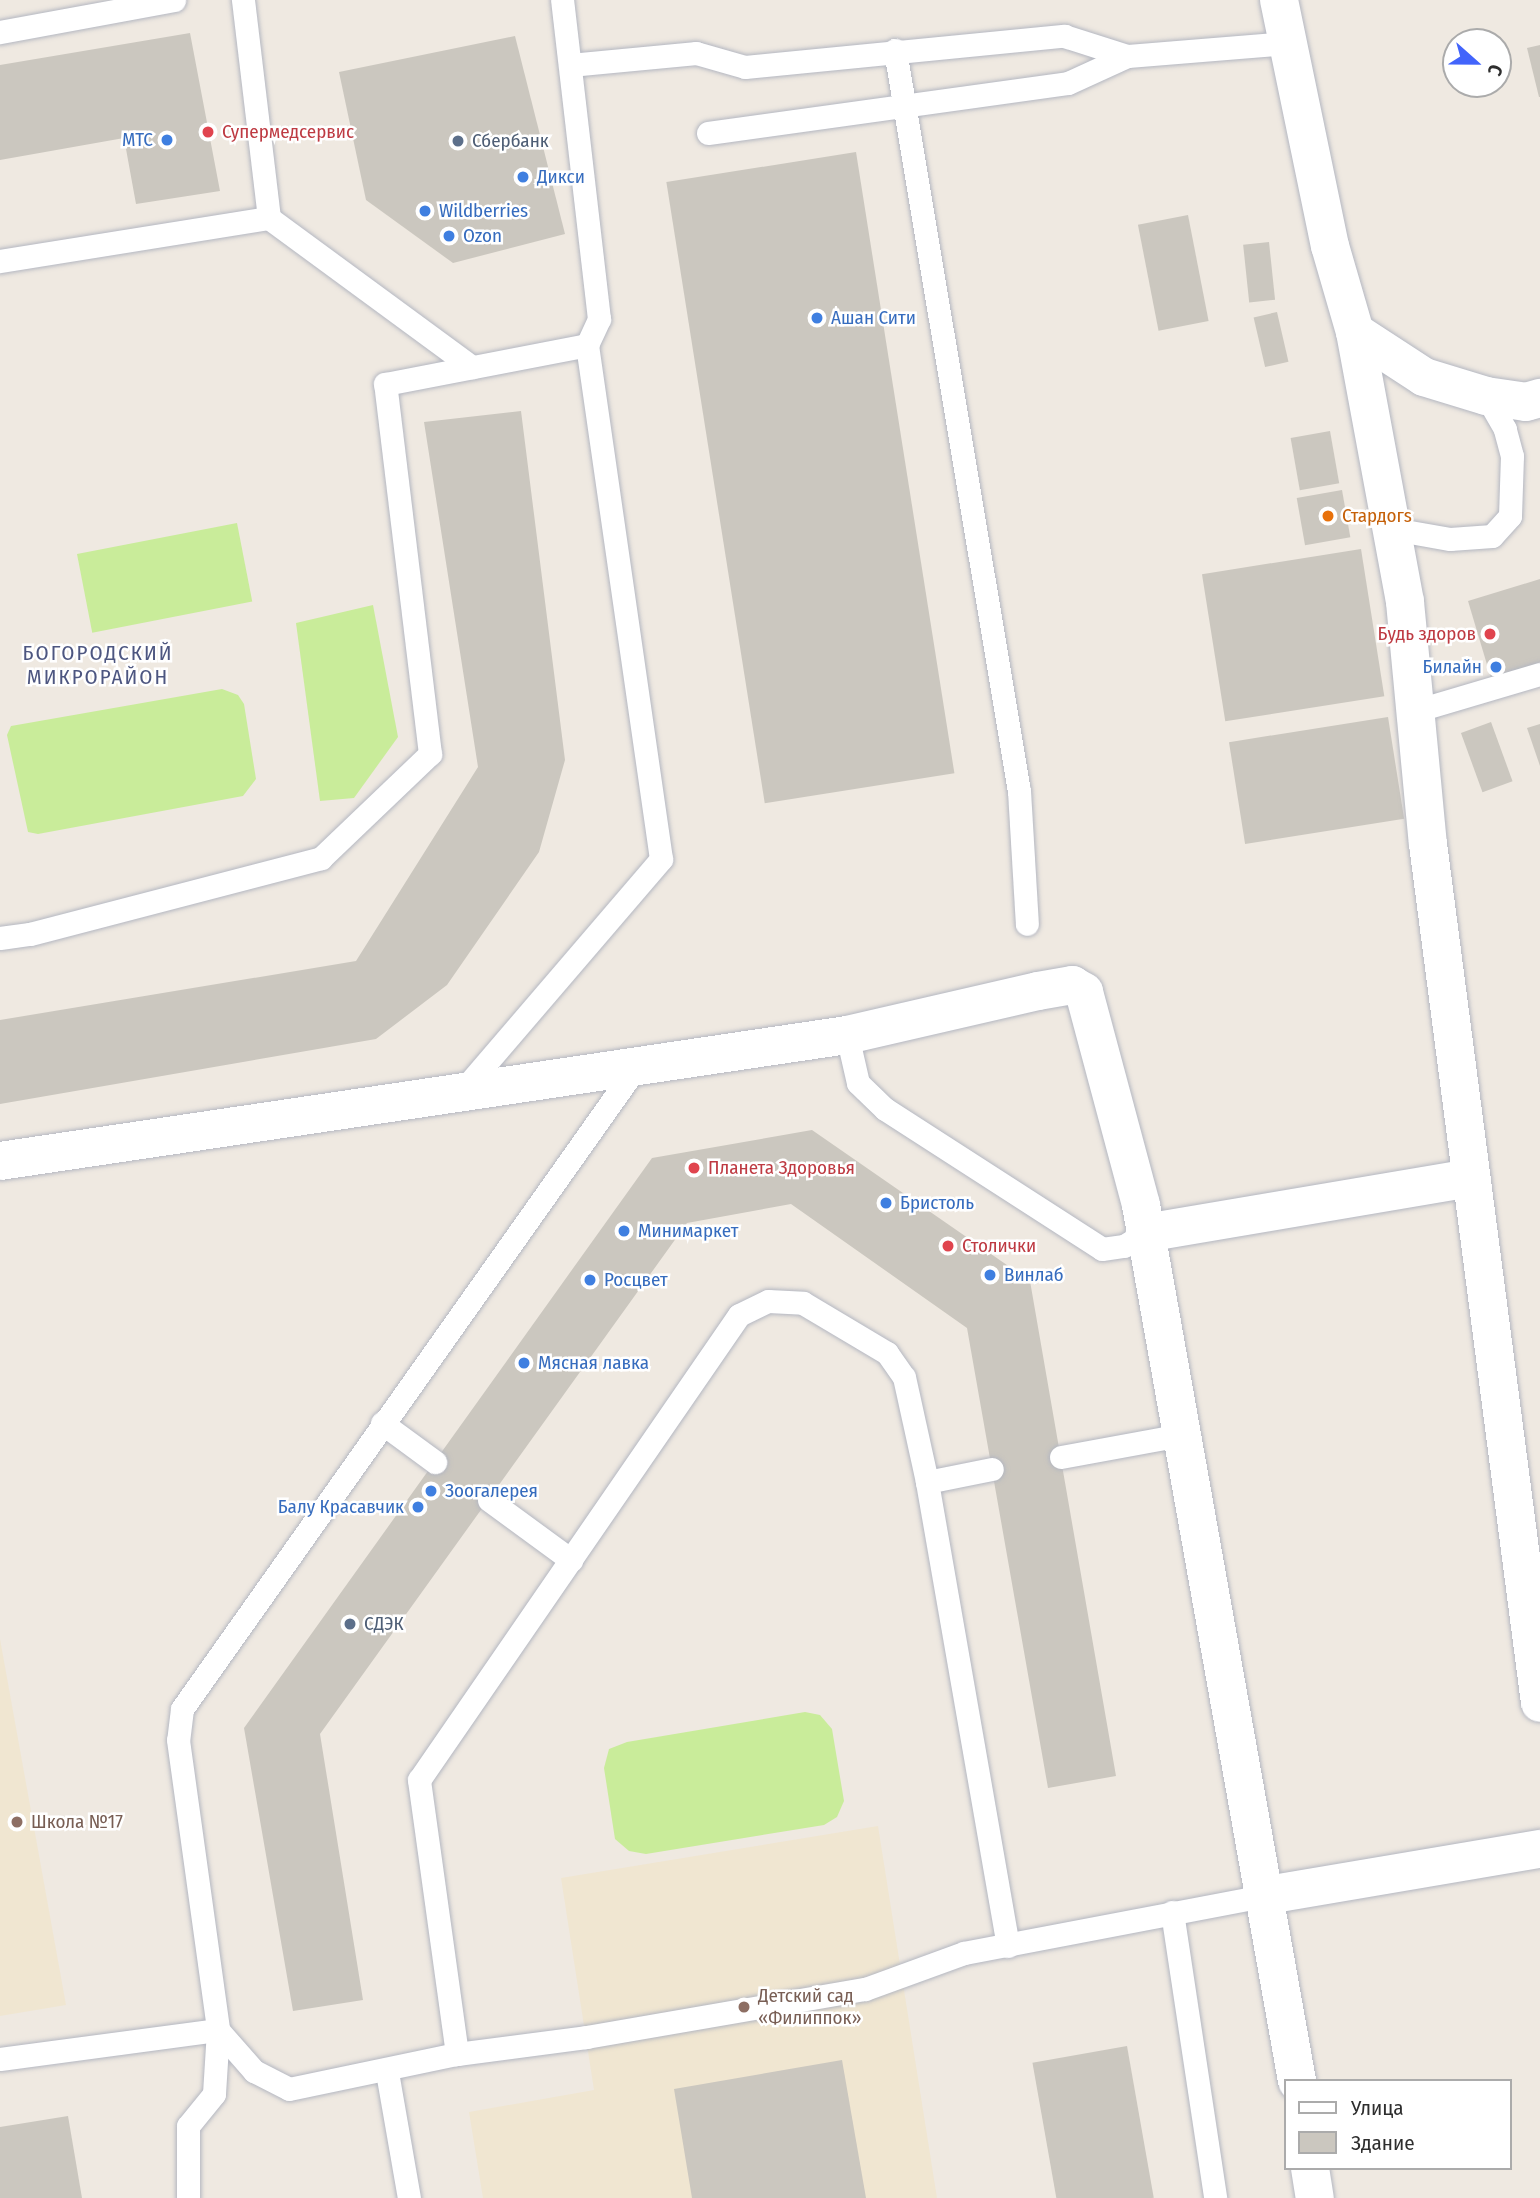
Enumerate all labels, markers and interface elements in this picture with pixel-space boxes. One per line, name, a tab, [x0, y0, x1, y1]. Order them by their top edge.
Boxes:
north arrow	[1442, 28, 1512, 98]
text: С	[1483, 61, 1508, 79]
place label: Супермедсервис	[222, 121, 354, 143]
marker: Супермедсервис	[200, 124, 216, 140]
place label: МТС	[122, 129, 153, 151]
place label: Сбербанк	[472, 130, 549, 152]
marker: МТС	[159, 132, 175, 148]
marker: Сбербанк	[450, 133, 466, 149]
place label: Дикси	[537, 166, 585, 188]
marker: Дикси	[515, 169, 531, 185]
place label: Wildberries	[439, 200, 528, 222]
marker: Wildberries	[417, 203, 433, 219]
place label: Ozon	[463, 225, 502, 247]
marker: Ozon	[441, 228, 457, 244]
place label: Ашан Сити	[831, 307, 916, 329]
marker: Ашан Сити	[809, 310, 825, 326]
place label: Стардогs	[1342, 505, 1412, 527]
marker: Стардогs	[1320, 508, 1336, 524]
place label: Будь здоров	[1378, 623, 1476, 645]
marker: Будь здоров	[1482, 626, 1498, 642]
district label: БОГОРОДСКИЙ МИКРОРАЙОН	[24, 640, 172, 690]
place label: Билайн	[1422, 656, 1482, 678]
marker: Билайн	[1488, 659, 1504, 675]
place label: Планета Здоровья	[708, 1157, 855, 1179]
marker: Планета Здоровья	[686, 1160, 702, 1176]
place label: Бристоль	[900, 1192, 974, 1214]
marker: Бристоль	[878, 1195, 894, 1211]
place label: Минимаркет	[638, 1220, 738, 1242]
marker: Минимаркет	[616, 1223, 632, 1239]
place label: Столички	[962, 1235, 1036, 1257]
marker: Столички	[940, 1238, 956, 1254]
place label: Винлаб	[1004, 1264, 1064, 1286]
marker: Винлаб	[982, 1267, 998, 1283]
place label: Росцвет	[604, 1269, 668, 1291]
marker: Росцвет	[582, 1272, 598, 1288]
place label: Мясная лавка	[538, 1352, 649, 1374]
marker: Мясная лавка	[516, 1355, 532, 1371]
place label: Зоогалерея	[445, 1480, 538, 1502]
marker: Зоогалерея	[423, 1483, 439, 1499]
place label: Балу Красавчик	[278, 1496, 404, 1518]
marker: Балу Красавчик	[410, 1499, 426, 1515]
place label: СДЭК	[364, 1613, 404, 1635]
marker: СДЭК	[342, 1616, 358, 1632]
place label: Школа №17	[31, 1811, 123, 1833]
marker: Школа №17	[9, 1814, 25, 1830]
place label: Детский сад «Филиппок»	[758, 1985, 862, 2029]
marker: Детский сад «Филиппок»	[736, 1999, 752, 2015]
legend	[1284, 2079, 1512, 2170]
text: Улица	[1351, 2095, 1404, 2121]
text: Здание	[1351, 2130, 1415, 2156]

